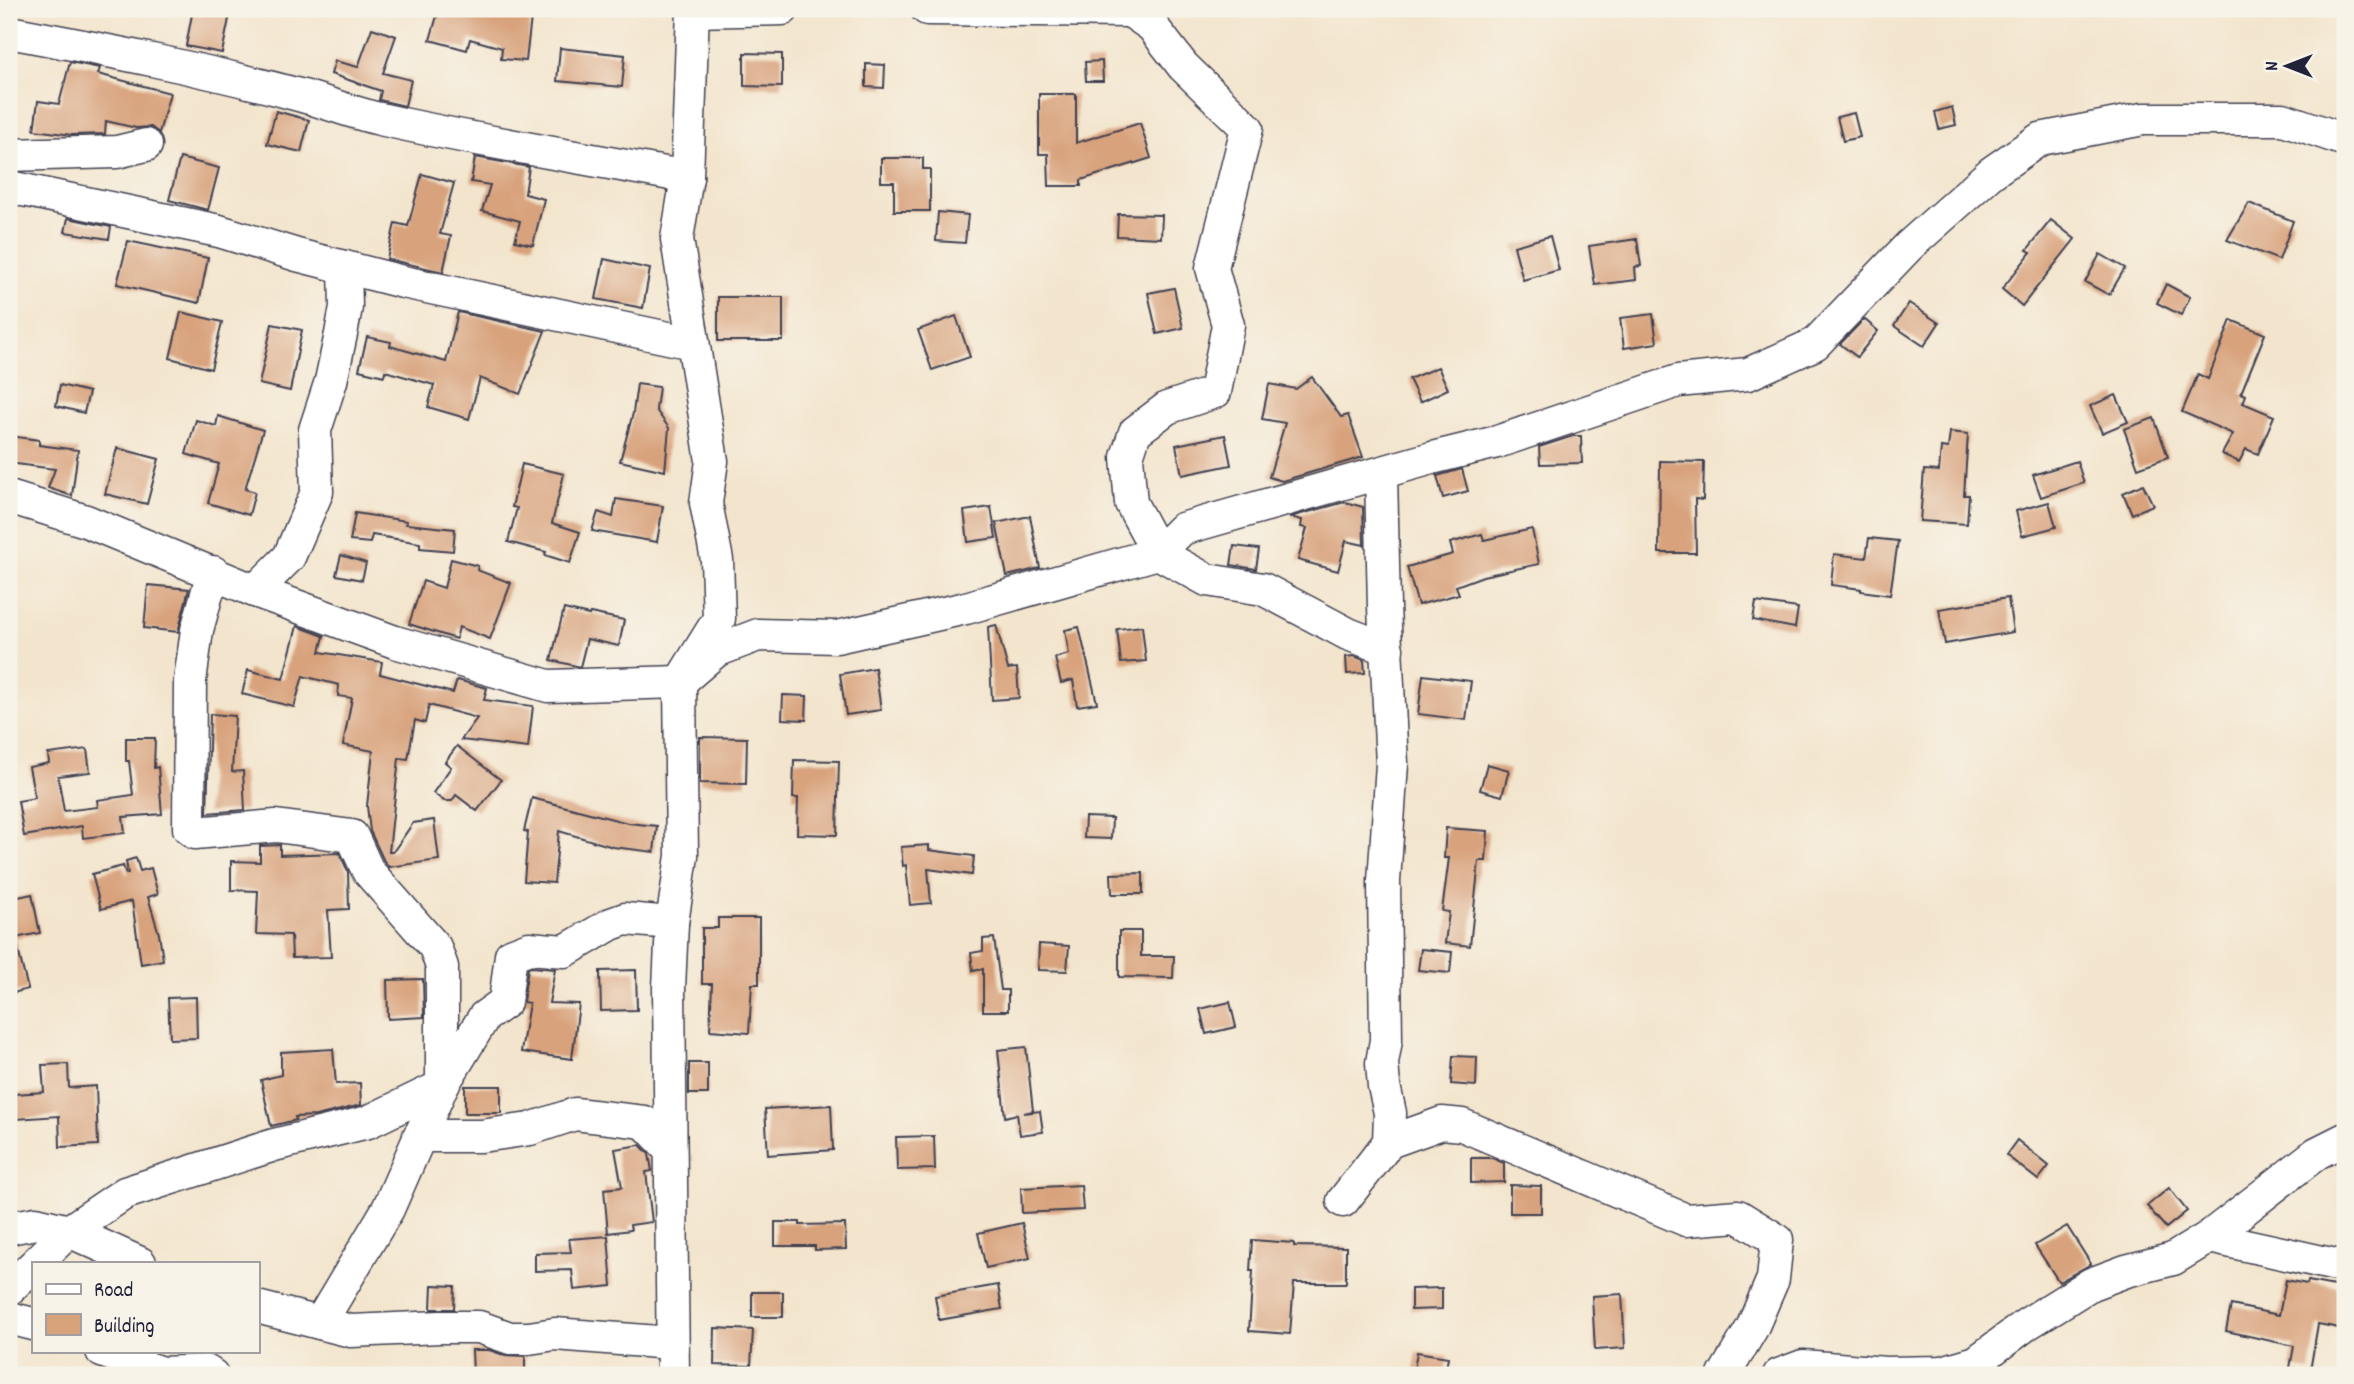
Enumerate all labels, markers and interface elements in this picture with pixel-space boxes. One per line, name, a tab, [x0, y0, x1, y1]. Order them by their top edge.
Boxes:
north arrow	[2252, 32, 2322, 102]
text: N	[2260, 61, 2287, 71]
legend	[32, 1262, 259, 1352]
text: Road	[94, 1277, 133, 1307]
text: Building	[94, 1313, 154, 1343]

